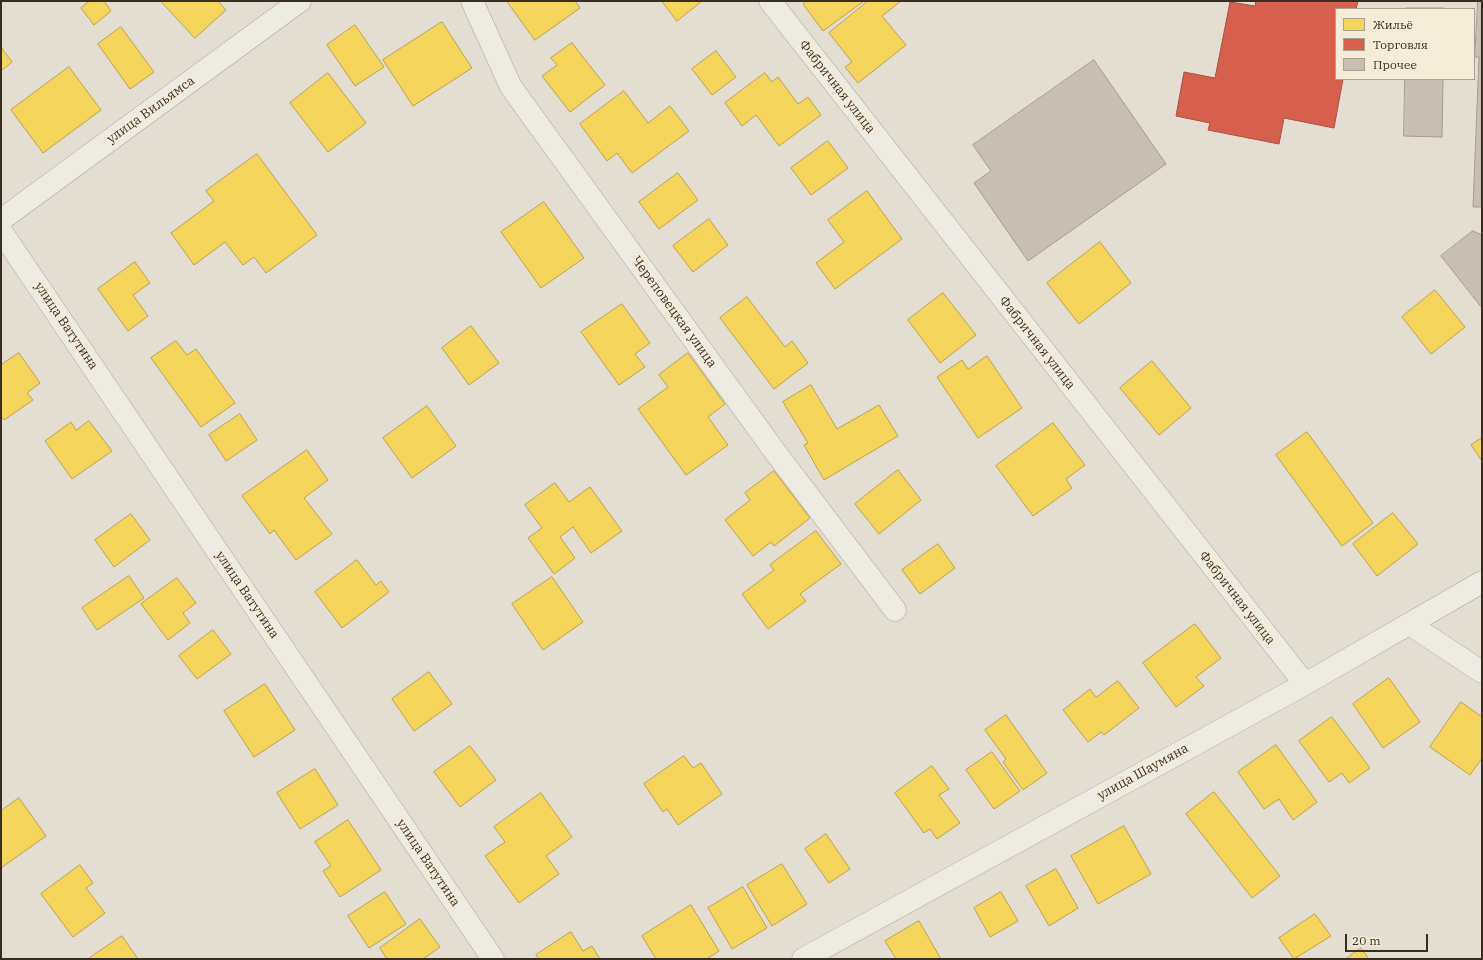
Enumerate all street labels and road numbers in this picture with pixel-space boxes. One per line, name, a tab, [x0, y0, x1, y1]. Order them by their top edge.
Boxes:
street label: Фабричная улица	[796, 37, 878, 137]
street label: улица Вильямса	[104, 73, 198, 147]
street label: Череповецкая улица	[628, 253, 720, 371]
street label: улица Ватутина	[31, 279, 101, 373]
street label: Фабричная улица	[996, 293, 1078, 393]
street label: улица Ватутина	[212, 548, 282, 642]
street label: Фабричная улица	[1196, 548, 1278, 648]
street label: улица Шаумяна	[1095, 741, 1191, 803]
street label: улица Ватутина	[393, 816, 463, 910]

